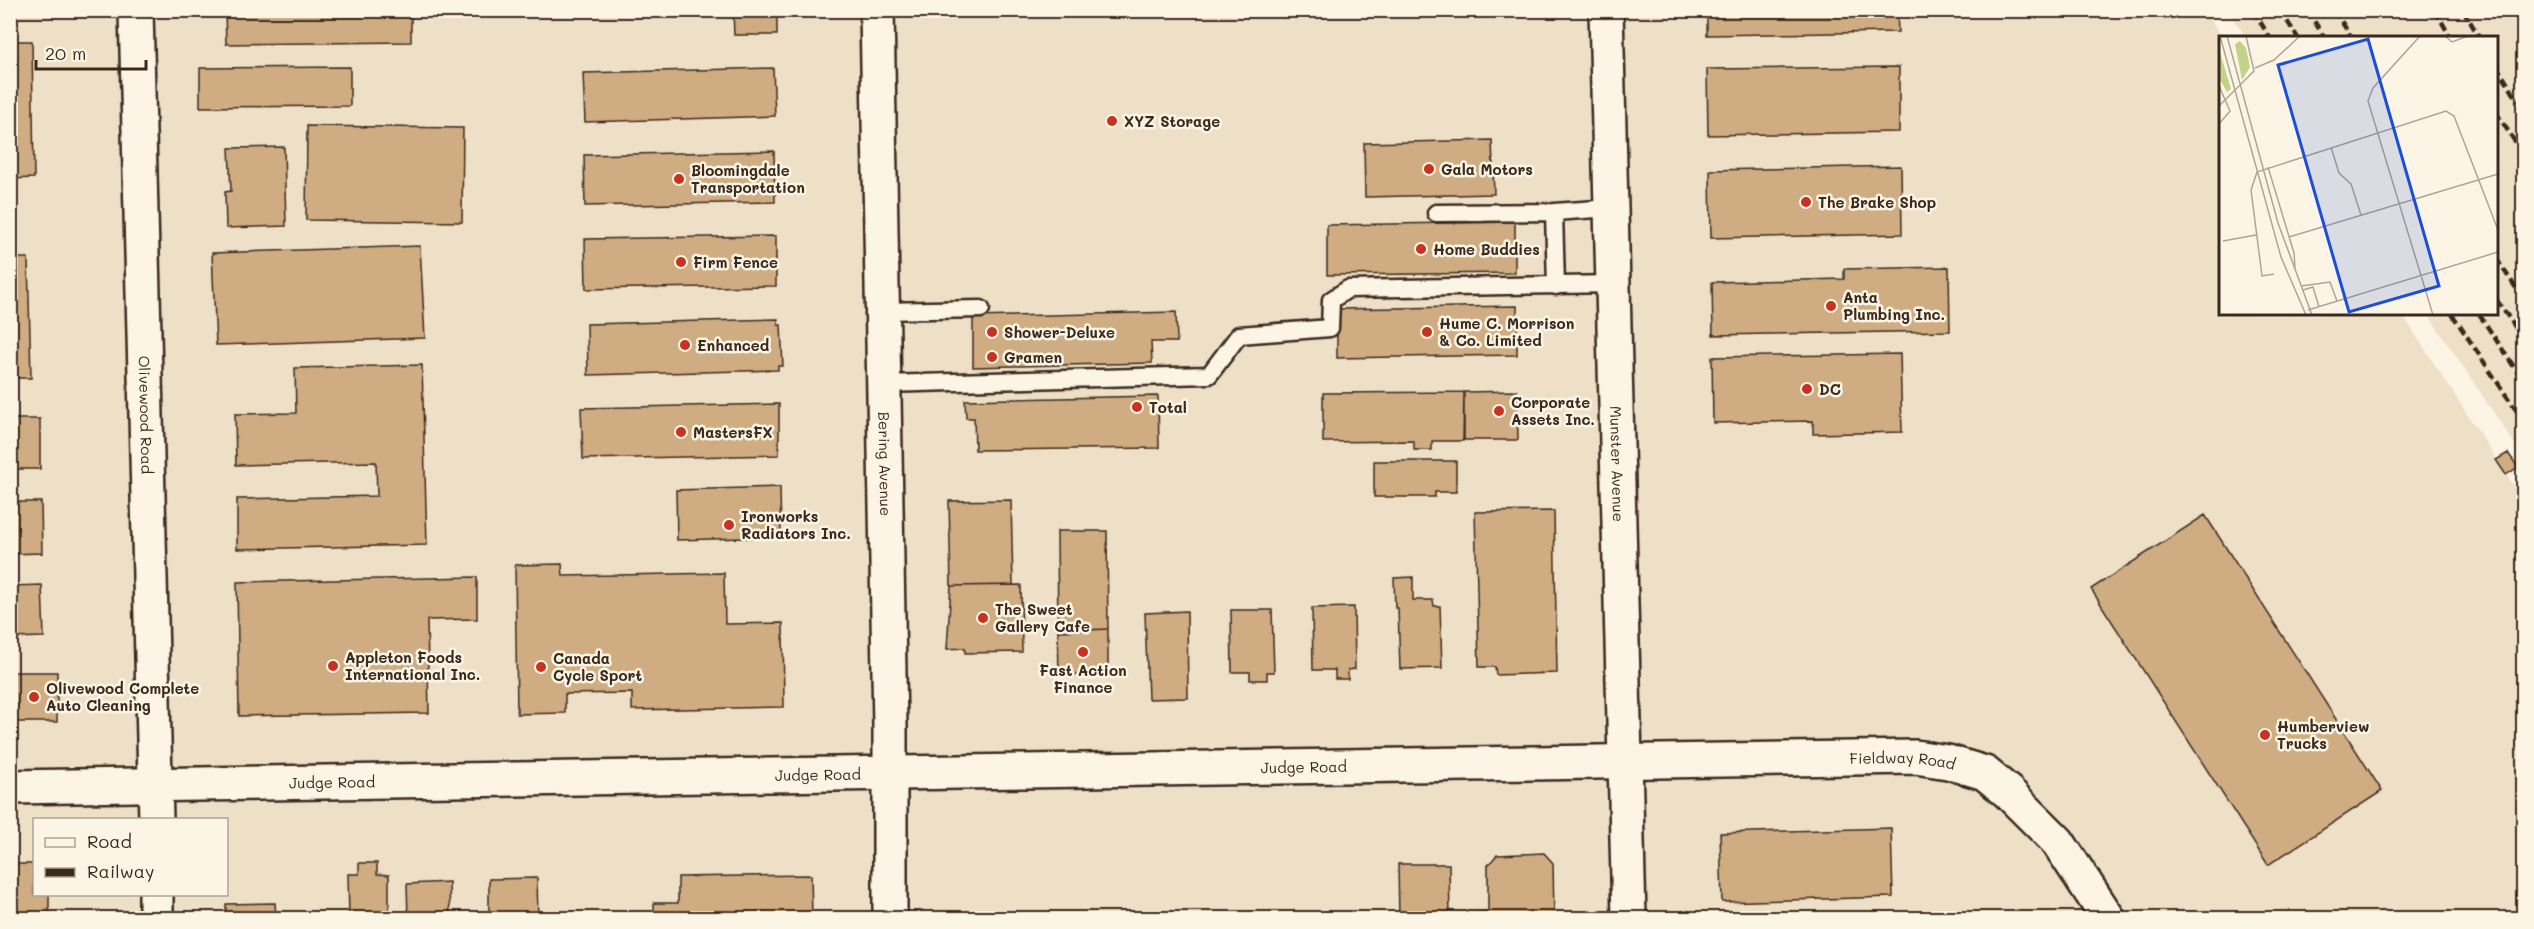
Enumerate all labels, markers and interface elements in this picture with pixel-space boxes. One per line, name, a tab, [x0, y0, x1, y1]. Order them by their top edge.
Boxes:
scale bar	[36, 33, 146, 71]
inset map	[2219, 36, 2498, 315]
text: 20 m	[45, 41, 86, 65]
place label: XYZ Storage	[1124, 111, 1220, 131]
marker: XYZ Storage	[1105, 114, 1119, 128]
place label: Gala Motors	[1441, 159, 1533, 179]
place label: Bloomingdale Transportation	[691, 160, 805, 197]
marker: Gala Motors	[1422, 162, 1436, 176]
marker: Bloomingdale Transportation	[672, 172, 686, 186]
place label: The Brake Shop	[1818, 192, 1936, 212]
marker: The Brake Shop	[1799, 195, 1813, 209]
place label: Home Buddies	[1433, 239, 1540, 259]
marker: Home Buddies	[1414, 242, 1428, 256]
place label: Firm Fence	[693, 252, 778, 272]
marker: Firm Fence	[674, 255, 688, 269]
place label: Anta Plumbing Inc.	[1843, 287, 1945, 324]
marker: Anta Plumbing Inc.	[1824, 299, 1838, 313]
place label: Hume C. Morrison & Co. Limited	[1439, 313, 1574, 350]
place label: Shower-Deluxe	[1004, 322, 1115, 342]
marker: Shower-Deluxe	[985, 325, 999, 339]
marker: Hume C. Morrison & Co. Limited	[1420, 325, 1434, 339]
place label: Enhanced	[697, 335, 770, 355]
marker: Enhanced	[678, 338, 692, 352]
place label: Gramen	[1004, 347, 1062, 367]
marker: Gramen	[985, 350, 999, 364]
street label: Olivewood Road	[135, 355, 157, 474]
place label: DC	[1819, 379, 1841, 399]
marker: DC	[1800, 382, 1814, 396]
place label: Corporate Assets Inc.	[1511, 392, 1595, 429]
place label: Total	[1149, 397, 1187, 417]
marker: Total	[1130, 400, 1144, 414]
marker: Corporate Assets Inc.	[1492, 404, 1506, 418]
street label: Munster Avenue	[1606, 406, 1629, 522]
street label: Bering Avenue	[874, 411, 896, 516]
place label: MastersFX	[693, 422, 773, 442]
marker: MastersFX	[674, 425, 688, 439]
place label: Ironworks Radiators Inc.	[741, 506, 851, 543]
marker: Ironworks Radiators Inc.	[722, 518, 736, 532]
place label: The Sweet Gallery Cafe	[995, 599, 1090, 636]
marker: The Sweet Gallery Cafe	[976, 611, 990, 625]
marker: Fast Action Finance	[1076, 645, 1090, 659]
place label: Appleton Foods International Inc.	[345, 647, 480, 684]
place label: Canada Cycle Sport	[553, 648, 642, 685]
marker: Appleton Foods International Inc.	[326, 659, 340, 673]
marker: Canada Cycle Sport	[534, 660, 548, 674]
place label: Fast Action Finance	[1039, 660, 1127, 697]
place label: Olivewood Complete Auto Cleaning	[46, 678, 199, 715]
marker: Olivewood Complete Auto Cleaning	[27, 690, 41, 704]
place label: Humberview Trucks	[2277, 716, 2370, 753]
marker: Humberview Trucks	[2258, 728, 2272, 742]
street label: Fieldway Road	[1849, 747, 1958, 774]
street label: Judge Road	[1261, 756, 1347, 777]
street label: Judge Road	[775, 764, 861, 785]
street label: Judge Road	[289, 771, 375, 793]
legend	[33, 818, 228, 896]
text: Road	[87, 829, 132, 853]
text: Railway	[87, 859, 154, 883]

